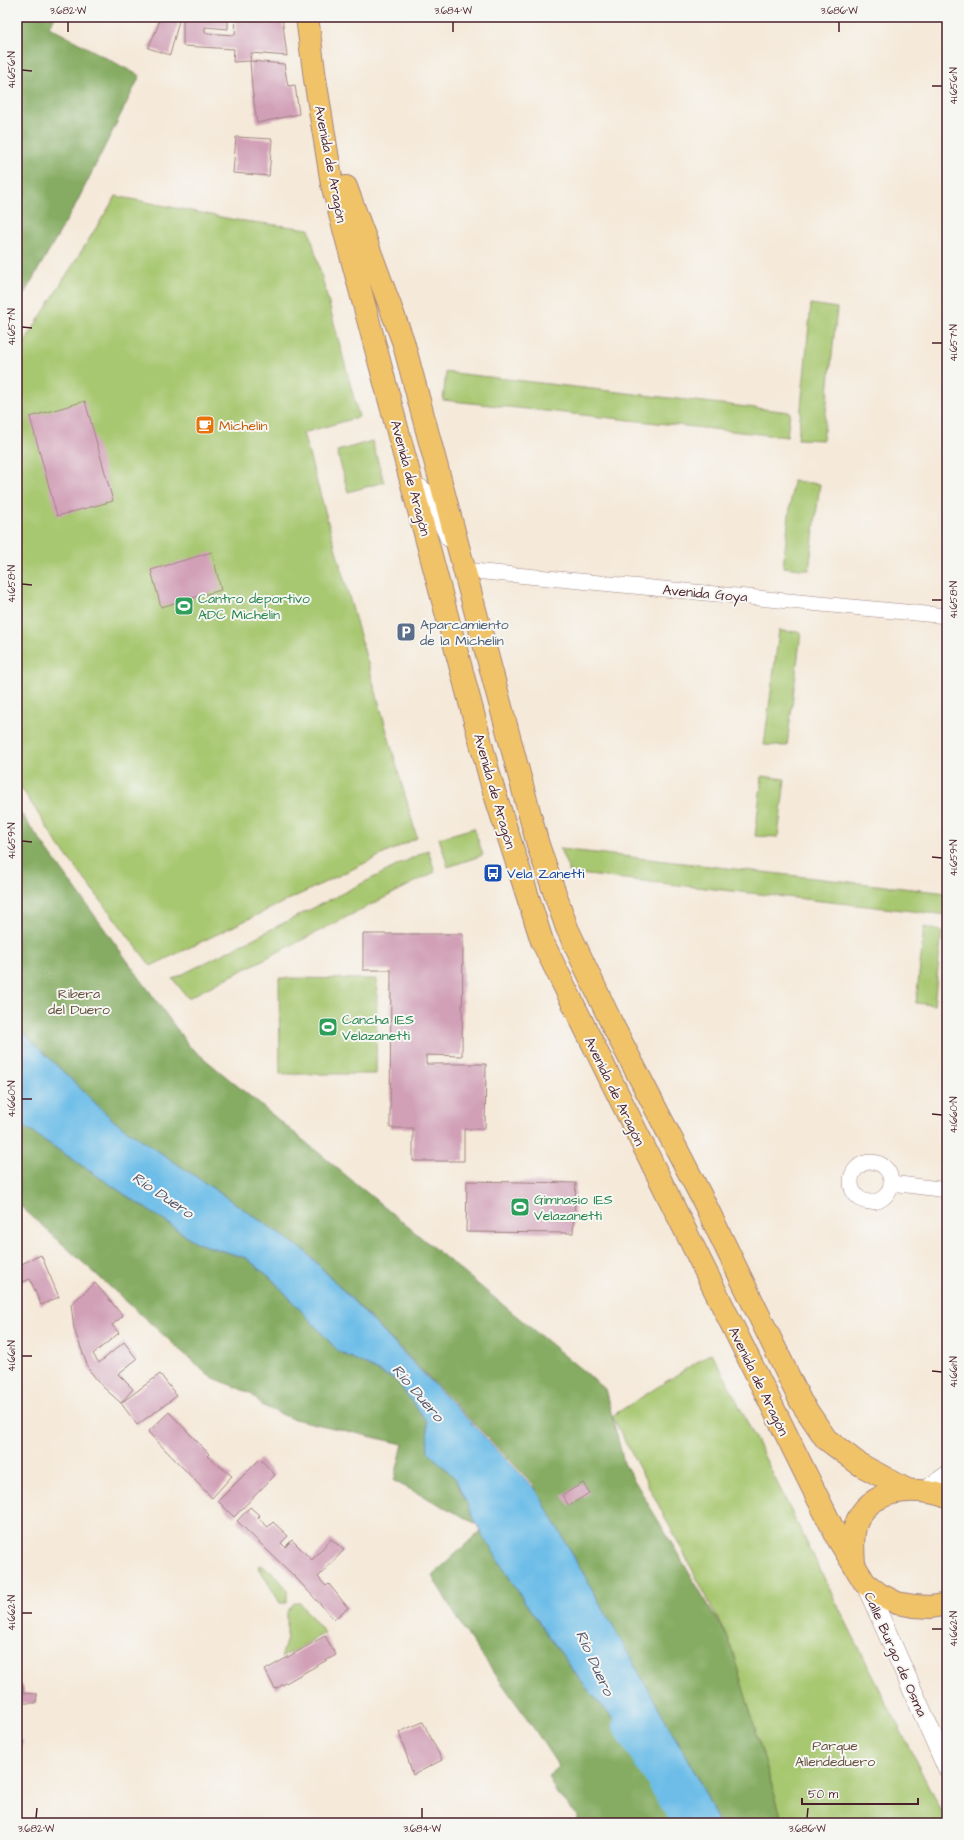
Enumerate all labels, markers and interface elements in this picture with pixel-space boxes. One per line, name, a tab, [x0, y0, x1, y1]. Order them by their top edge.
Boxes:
text: 3.682°W	[50, 4, 87, 18]
text: 3.684°W	[434, 4, 472, 18]
text: 3.686°W	[820, 4, 858, 18]
text: 41.656°N	[5, 51, 19, 89]
text: 41.656°N	[947, 67, 961, 105]
street label: Avenida de Aragón	[309, 104, 351, 225]
text: 41.657°N	[5, 308, 19, 346]
text: 41.657°N	[947, 324, 961, 362]
cafe icon: Michelin	[194, 414, 216, 436]
place label: Michelin	[219, 416, 267, 436]
street label: Avenida de Aragón	[385, 418, 435, 538]
text: 41.658°N	[5, 565, 19, 603]
street label: Avenida Goya	[662, 580, 748, 608]
text: 41.658°N	[947, 581, 961, 619]
place label: Cantro deportivo ADC Michelin	[198, 589, 310, 625]
sports icon: Cantro deportivo ADC Michelin	[173, 595, 195, 617]
place label: Aparcamiento de la Michelín	[420, 615, 509, 651]
parking icon: Aparcamiento de la Michelín	[395, 621, 417, 643]
street label: Avenida de Aragón	[468, 731, 520, 851]
text: 41.659°N	[5, 822, 19, 860]
text: 41.659°N	[947, 839, 961, 877]
bus stop icon: Vela Zanetti	[482, 862, 504, 884]
place label: Vela Zanetti	[507, 864, 584, 884]
park label: Ribera del Duero	[48, 984, 110, 1020]
place label: Cancha IES Velazanetti	[342, 1010, 414, 1046]
sports icon: Cancha IES Velazanetti	[317, 1016, 339, 1038]
street label: Avenida de Aragón	[579, 1034, 649, 1149]
text: 41.660°N	[5, 1081, 19, 1117]
text: 41.660°N	[947, 1097, 961, 1133]
water label: Río Duero	[128, 1167, 199, 1224]
place label: Gimnasio IES Velazanetti	[534, 1190, 613, 1226]
sports icon: Gimnasio IES Velazanetti	[509, 1196, 531, 1218]
street label: Avenida de Aragón	[723, 1324, 793, 1439]
text: 41.661°N	[5, 1340, 19, 1372]
text: 41.661°N	[947, 1356, 961, 1388]
water label: Río Duero	[387, 1360, 449, 1428]
street label: Calle Burgo de Osma	[859, 1589, 932, 1720]
text: 41.662°N	[5, 1595, 19, 1631]
text: 41.662°N	[947, 1611, 961, 1647]
water label: Río Duero	[570, 1627, 619, 1701]
park label: Parque Allendeduero	[795, 1736, 875, 1772]
scale bar	[802, 1780, 918, 1806]
text: 50 m	[808, 1786, 839, 1803]
text: 3.682°W	[18, 1822, 55, 1836]
text: 3.684°W	[403, 1822, 441, 1836]
text: 3.686°W	[788, 1822, 826, 1836]

